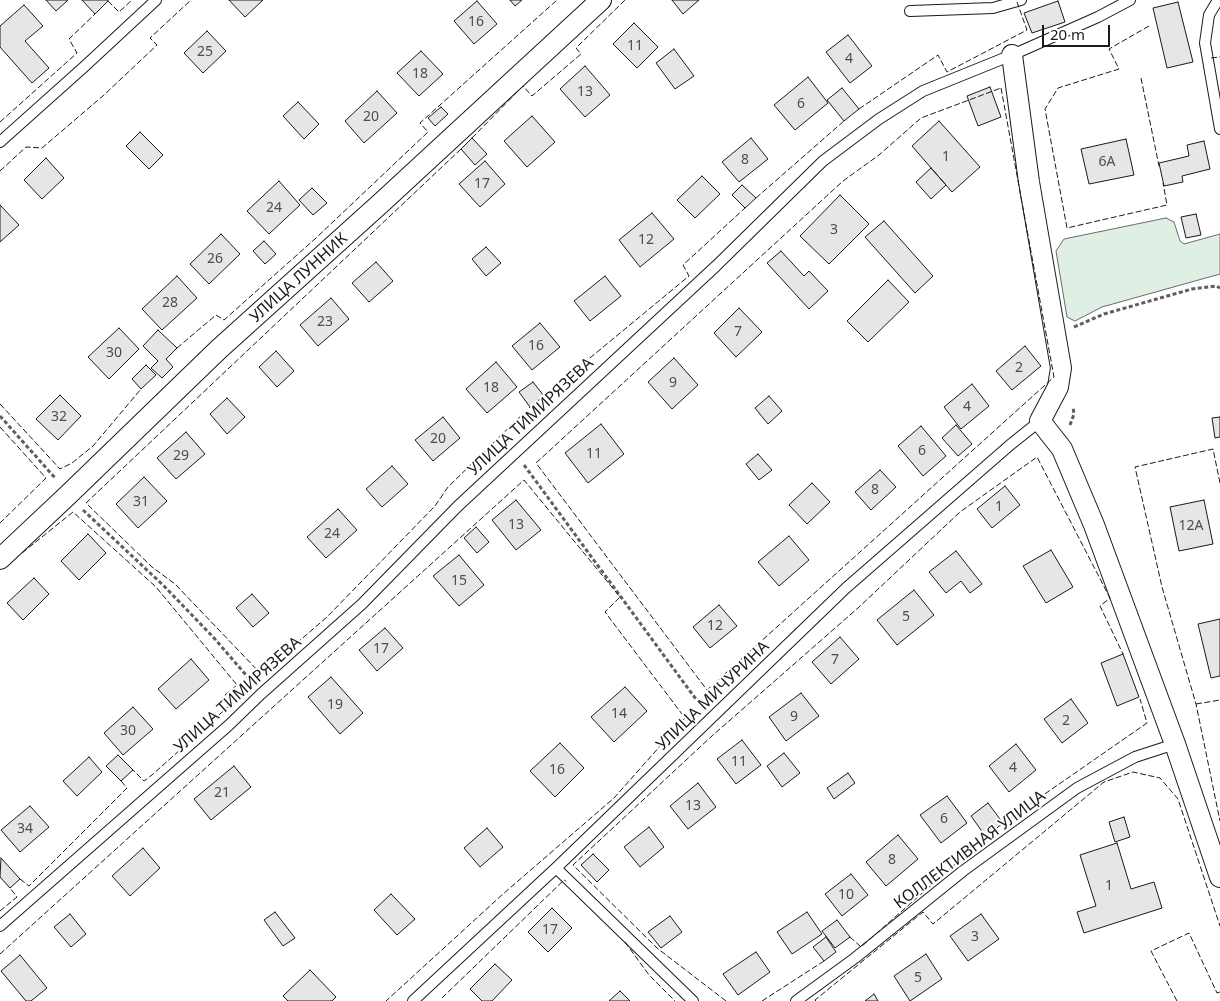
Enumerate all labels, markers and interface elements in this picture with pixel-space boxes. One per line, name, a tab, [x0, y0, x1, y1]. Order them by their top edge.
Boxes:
house number: 16	[468, 14, 484, 30]
scale bar	[1045, 15, 1112, 47]
text: 20 m	[1050, 24, 1085, 44]
house number: 11	[627, 38, 643, 54]
house number: 25	[197, 44, 213, 60]
house number: 4	[845, 51, 853, 67]
house number: 18	[412, 66, 428, 82]
house number: 13	[577, 84, 593, 100]
house number: 6	[797, 96, 805, 112]
house number: 20	[363, 109, 379, 125]
house number: 1	[942, 149, 950, 165]
house number: 8	[741, 152, 749, 168]
house number: 6А	[1099, 154, 1115, 170]
house number: 17	[474, 176, 490, 192]
house number: 24	[266, 200, 282, 216]
house number: 3	[830, 222, 838, 238]
street label: УЛИЦА ЛУННИК	[246, 229, 352, 327]
house number: 12	[638, 232, 654, 248]
house number: 26	[207, 251, 223, 267]
house number: 28	[162, 295, 178, 311]
house number: 23	[317, 314, 333, 330]
house number: 7	[734, 324, 742, 340]
house number: 16	[528, 338, 544, 354]
house number: 30	[106, 345, 122, 361]
street label: УЛИЦА ТИМИРЯЗЕВА	[464, 354, 598, 480]
house number: 2	[1015, 360, 1023, 376]
house number: 9	[669, 375, 677, 391]
house number: 18	[483, 380, 499, 396]
house number: 4	[963, 399, 971, 415]
house number: 32	[51, 409, 67, 425]
house number: 20	[430, 431, 446, 447]
house number: 6	[918, 443, 926, 459]
house number: 11	[586, 446, 602, 462]
house number: 29	[173, 448, 189, 464]
house number: 8	[871, 482, 879, 498]
house number: 31	[133, 494, 149, 510]
house number: 1	[995, 499, 1003, 515]
house number: 13	[508, 517, 524, 533]
house number: 12А	[1179, 518, 1203, 534]
house number: 24	[324, 526, 340, 542]
house number: 15	[451, 573, 467, 589]
house number: 5	[902, 609, 910, 625]
house number: 12	[707, 618, 723, 634]
street label: УЛИЦА ТИМИРЯЗЕВА	[171, 633, 305, 757]
street label: УЛИЦА МИЧУРИНА	[653, 637, 773, 755]
house number: 17	[373, 641, 389, 657]
house number: 7	[831, 652, 839, 668]
house number: 19	[327, 697, 343, 713]
house number: 14	[611, 706, 627, 722]
house number: 9	[790, 709, 798, 725]
house number: 2	[1062, 713, 1070, 729]
house number: 30	[120, 723, 136, 739]
house number: 11	[731, 754, 747, 770]
house number: 4	[1009, 760, 1017, 776]
house number: 16	[549, 762, 565, 778]
house number: 21	[214, 785, 230, 801]
street label: КОЛЛЕКТИВНАЯ УЛИЦА	[891, 787, 1049, 913]
house number: 13	[685, 798, 701, 814]
house number: 6	[940, 811, 948, 827]
house number: 34	[17, 821, 33, 837]
house number: 8	[888, 852, 896, 868]
house number: 1	[1105, 878, 1113, 894]
house number: 10	[838, 887, 854, 903]
house number: 17	[542, 922, 558, 938]
house number: 3	[971, 929, 979, 945]
house number: 5	[914, 970, 922, 986]

